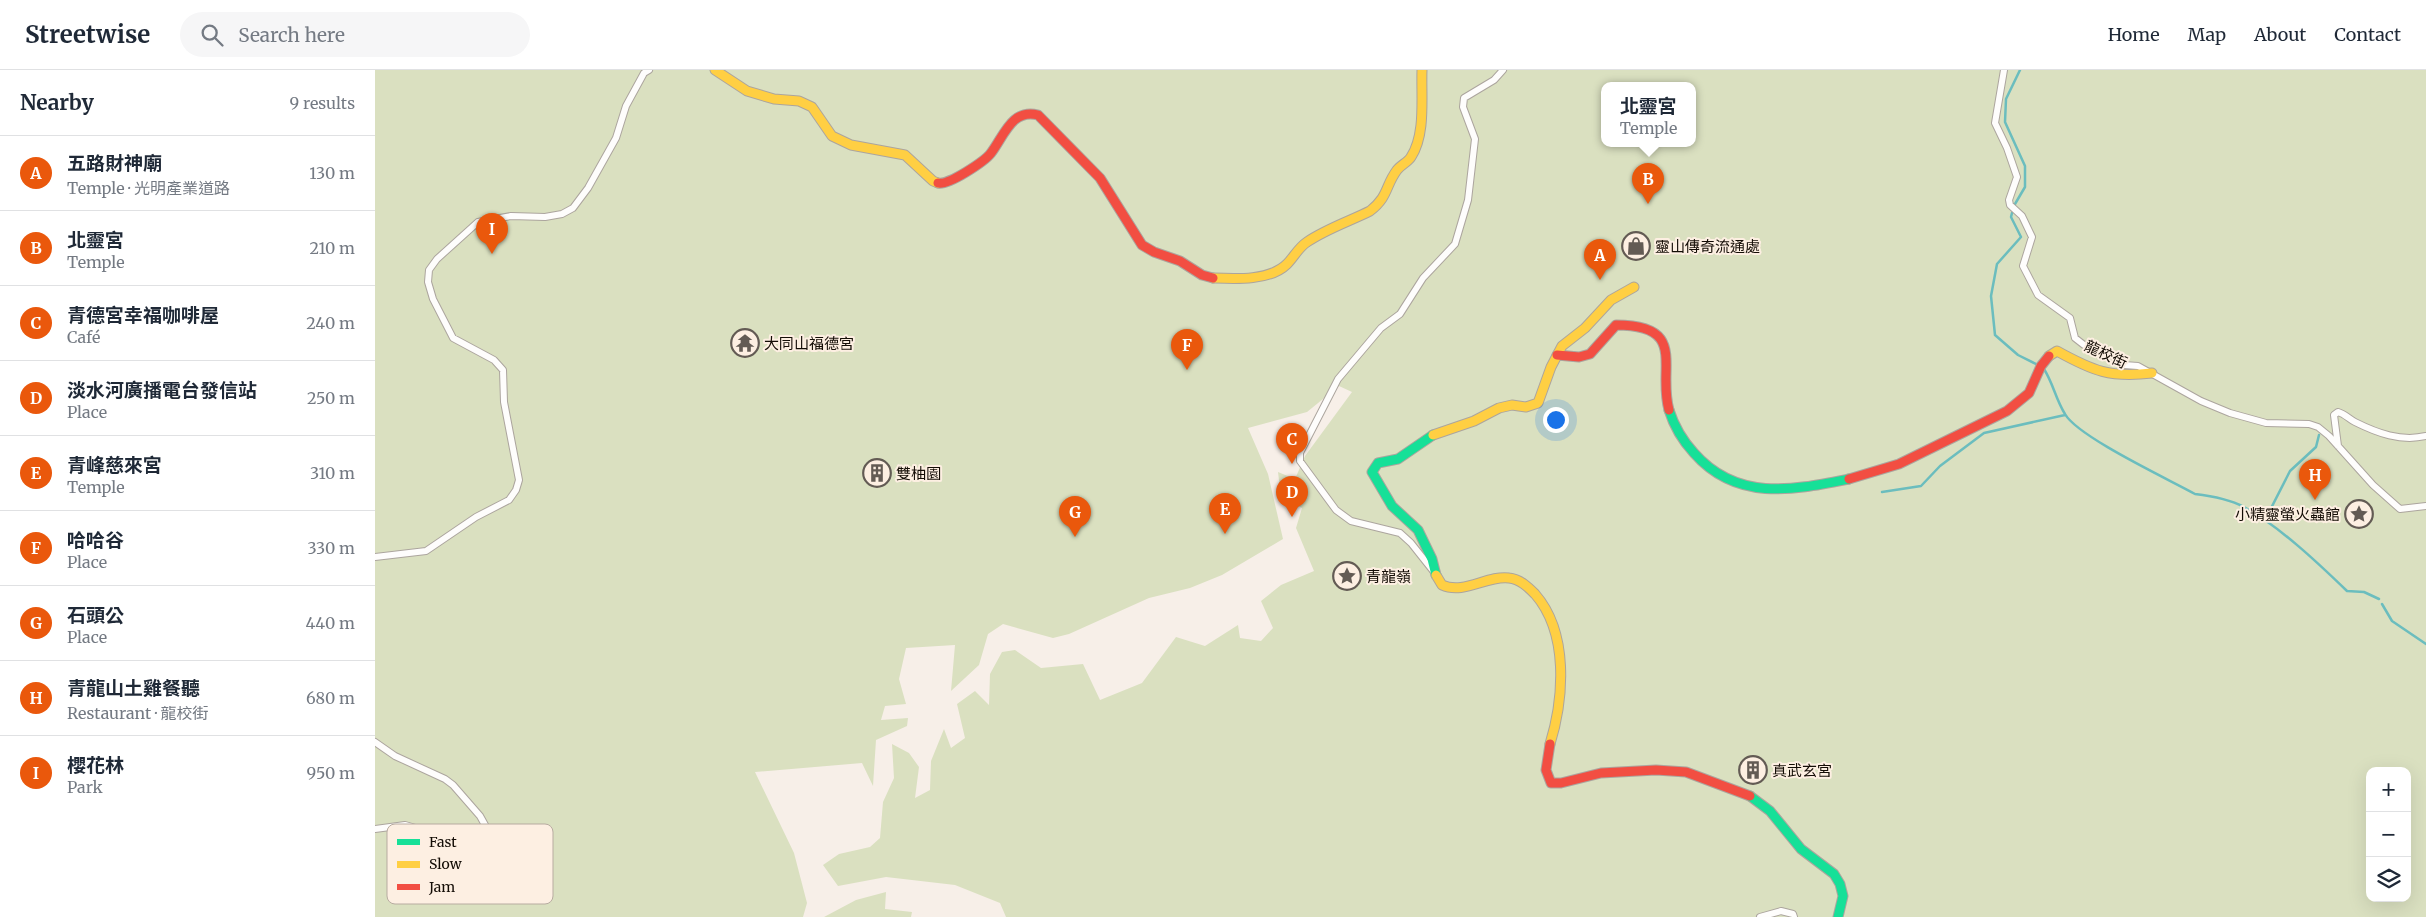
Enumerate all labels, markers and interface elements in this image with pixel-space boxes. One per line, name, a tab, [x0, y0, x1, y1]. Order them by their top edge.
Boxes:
search box	[180, 12, 530, 57]
text: Streetwise	[25, 19, 150, 50]
icon: search	[198, 21, 226, 49]
text: Search here	[238, 23, 345, 47]
text: Home	[2108, 23, 2160, 46]
text: Map	[2188, 23, 2226, 46]
text: About	[2254, 23, 2306, 46]
text: Contact	[2334, 23, 2401, 46]
popup	[1601, 82, 1696, 147]
text: Nearby	[20, 89, 94, 116]
text: 9 results	[290, 93, 355, 113]
text: 北靈宮	[1620, 94, 1677, 118]
text: Temple	[1620, 118, 1677, 138]
text: 五路財神廟	[67, 151, 162, 175]
text: A	[30, 163, 42, 183]
text: 130 m	[309, 163, 355, 183]
pin: B	[1632, 163, 1664, 204]
text: Temple · 光明產業道路	[67, 178, 230, 198]
pin: I	[476, 213, 508, 254]
text: 北靈宮	[67, 228, 124, 252]
shop icon: 靈山傳奇流通處	[1621, 231, 1651, 261]
place label: 靈山傳奇流通處	[1655, 237, 1760, 256]
text: B	[30, 238, 42, 258]
text: 210 m	[310, 238, 355, 258]
pin: A	[1584, 239, 1616, 280]
text: Temple	[67, 252, 125, 272]
text: 青德宮幸福咖啡屋	[67, 303, 219, 327]
text: C	[31, 313, 41, 333]
text: 240 m	[306, 313, 355, 333]
text: Café	[67, 327, 100, 347]
temple icon: 大同山福德宮	[730, 328, 760, 358]
pin: F	[1171, 329, 1203, 370]
place label: 大同山福德宮	[764, 334, 854, 353]
street label: 龍校街	[2082, 336, 2130, 372]
text: 淡水河廣播電台發信站	[67, 378, 257, 402]
text: D	[30, 388, 42, 408]
text: 250 m	[307, 388, 355, 408]
text: Place	[67, 402, 107, 422]
your location	[1543, 407, 1569, 433]
pin: C	[1276, 423, 1308, 464]
text: 青峰慈來宮	[67, 453, 162, 477]
building icon: 雙柚園	[862, 458, 892, 488]
pin: H	[2299, 459, 2331, 500]
text: E	[31, 463, 41, 483]
text: 310 m	[310, 463, 355, 483]
place label: 雙柚園	[896, 464, 941, 483]
pin: D	[1276, 476, 1308, 517]
text: Temple	[67, 477, 125, 497]
pin: E	[1209, 493, 1241, 534]
pin: G	[1059, 496, 1091, 537]
place icon: 小精靈螢火蟲館	[2344, 499, 2374, 529]
place label: 小精靈螢火蟲館	[2235, 505, 2340, 524]
text: 哈哈谷	[67, 528, 124, 552]
text: F	[31, 538, 41, 558]
text: 330 m	[308, 538, 355, 558]
text: Place	[67, 552, 107, 572]
place icon: 青龍嶺	[1332, 561, 1362, 591]
place label: 青龍嶺	[1366, 567, 1411, 586]
text: 石頭公	[67, 603, 124, 627]
text: G	[30, 613, 42, 633]
text: 440 m	[305, 613, 355, 633]
text: Place	[67, 627, 107, 647]
text: 青龍山土雞餐聽	[67, 676, 200, 700]
text: H	[29, 688, 43, 708]
text: 680 m	[306, 688, 355, 708]
text: Restaurant · 龍校街	[67, 703, 209, 723]
text: 櫻花林	[67, 753, 124, 777]
building icon: 真武玄宮	[1738, 755, 1768, 785]
place label: 真武玄宮	[1772, 761, 1832, 780]
text: I	[33, 763, 39, 783]
text: 950 m	[307, 763, 355, 783]
map controls	[2366, 767, 2411, 902]
button: +	[2366, 767, 2411, 812]
text: Park	[67, 777, 103, 797]
button: −	[2366, 812, 2411, 857]
legend	[387, 824, 553, 904]
text: Fast	[429, 833, 457, 851]
text: Slow	[429, 855, 462, 873]
button: layers	[2366, 857, 2411, 902]
text: Jam	[428, 878, 455, 896]

